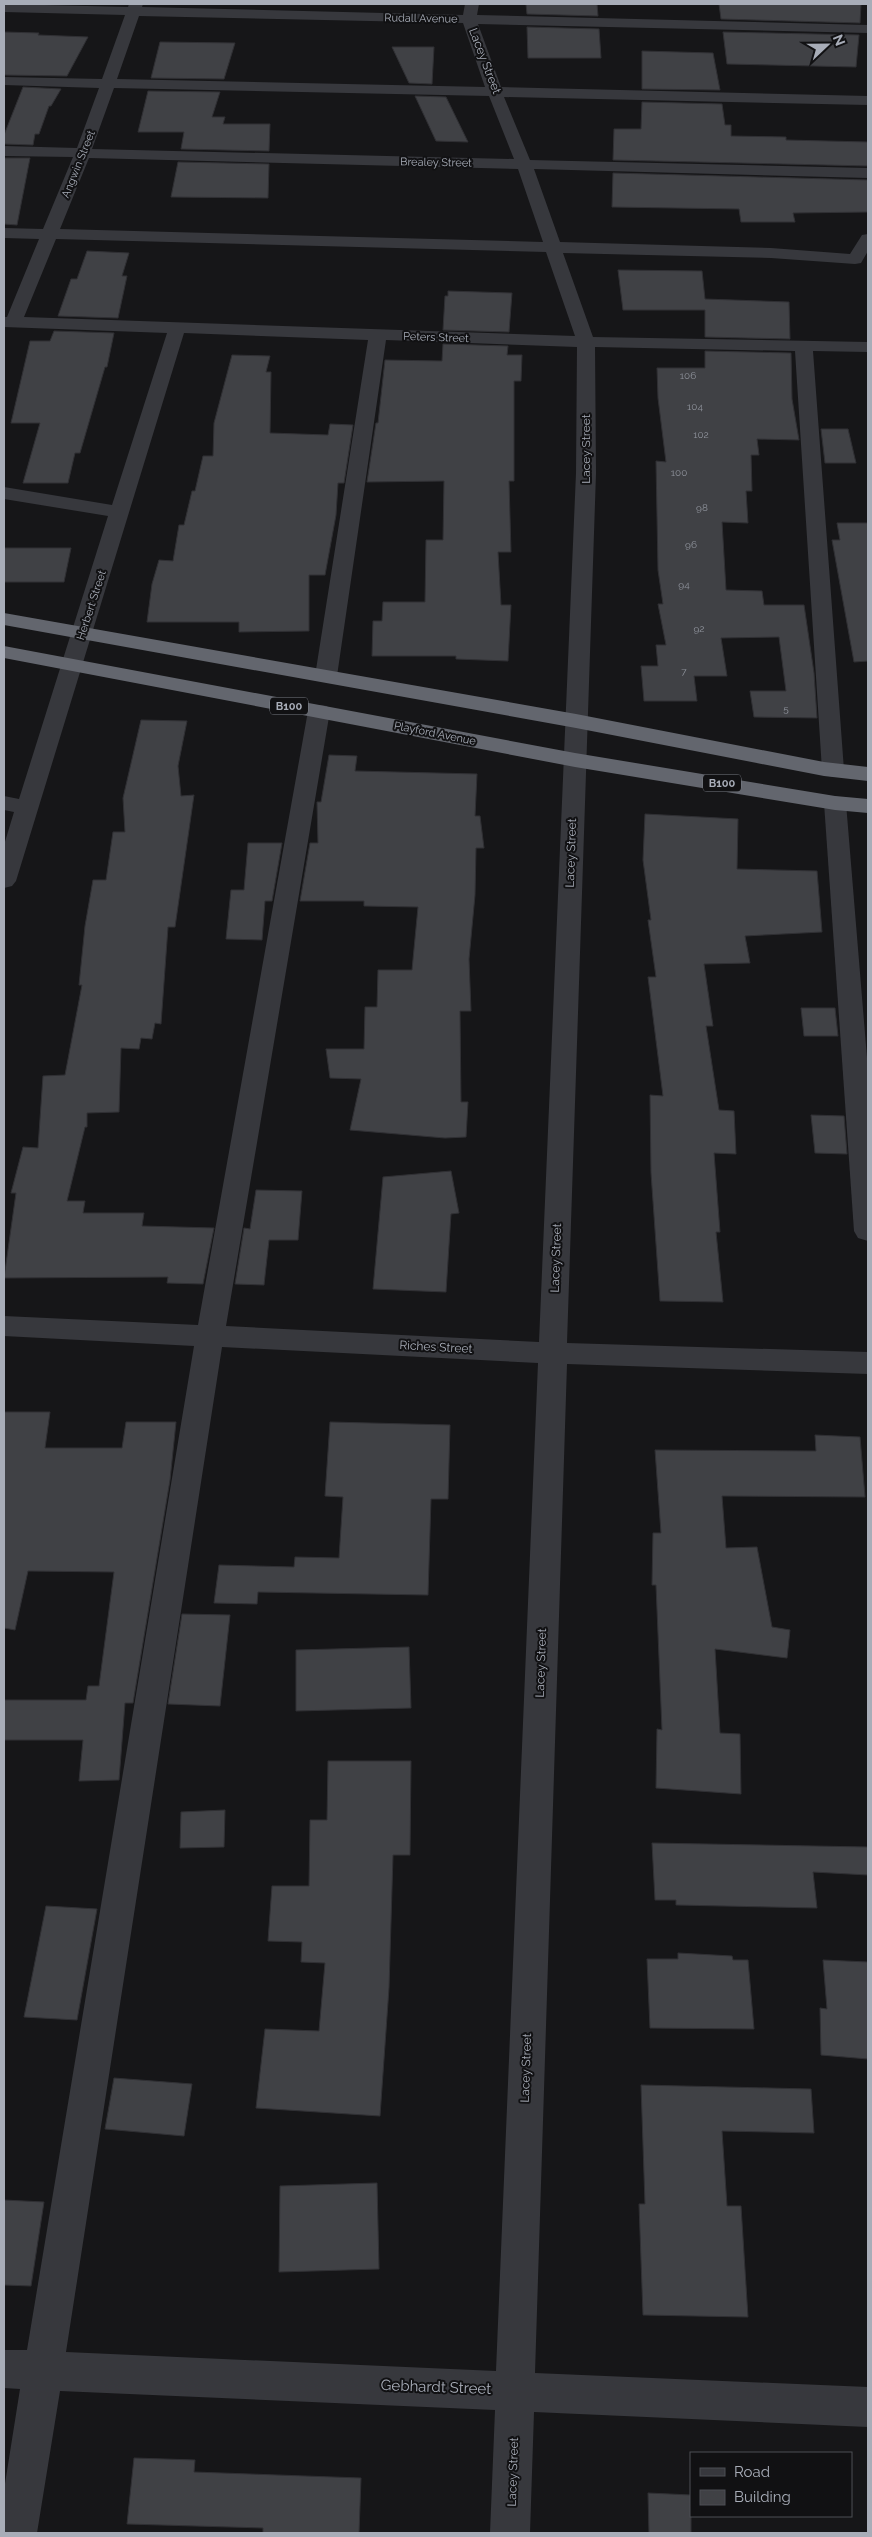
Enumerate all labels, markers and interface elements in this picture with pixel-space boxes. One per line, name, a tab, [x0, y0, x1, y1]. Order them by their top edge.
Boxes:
street label: Rudall Avenue	[384, 11, 458, 26]
north arrow	[802, 20, 852, 70]
street label: Lacey Street	[466, 26, 504, 96]
text: N	[830, 32, 848, 48]
street label: Angwin Street	[59, 128, 98, 200]
street label: Brealey Street	[400, 155, 472, 170]
street label: Peters Street	[403, 330, 469, 345]
house number: 106	[680, 370, 696, 381]
house number: 104	[687, 401, 703, 412]
street label: Lacey Street	[579, 414, 593, 484]
house number: 102	[693, 429, 709, 440]
house number: 100	[671, 467, 687, 478]
house number: 98	[696, 502, 708, 513]
house number: 96	[685, 539, 697, 550]
street label: Herbert Street	[74, 568, 109, 642]
house number: 94	[678, 579, 690, 590]
house number: 92	[693, 623, 705, 634]
house number: 7	[681, 666, 687, 677]
road number: B100	[270, 698, 308, 714]
house number: 5	[783, 703, 789, 714]
street label: Playford Avenue	[393, 719, 478, 748]
road number: B100	[703, 774, 741, 791]
street label: Lacey Street	[563, 818, 579, 888]
street label: Lacey Street	[548, 1223, 564, 1293]
street label: Riches Street	[399, 1338, 473, 1356]
street label: Lacey Street	[533, 1628, 549, 1698]
street label: Lacey Street	[518, 2033, 534, 2103]
street label: Gebhardt Street	[380, 2376, 492, 2398]
street label: Lacey Street	[505, 2437, 521, 2507]
legend	[690, 2452, 852, 2517]
text: Road	[734, 2463, 770, 2481]
text: Building	[734, 2488, 791, 2506]

